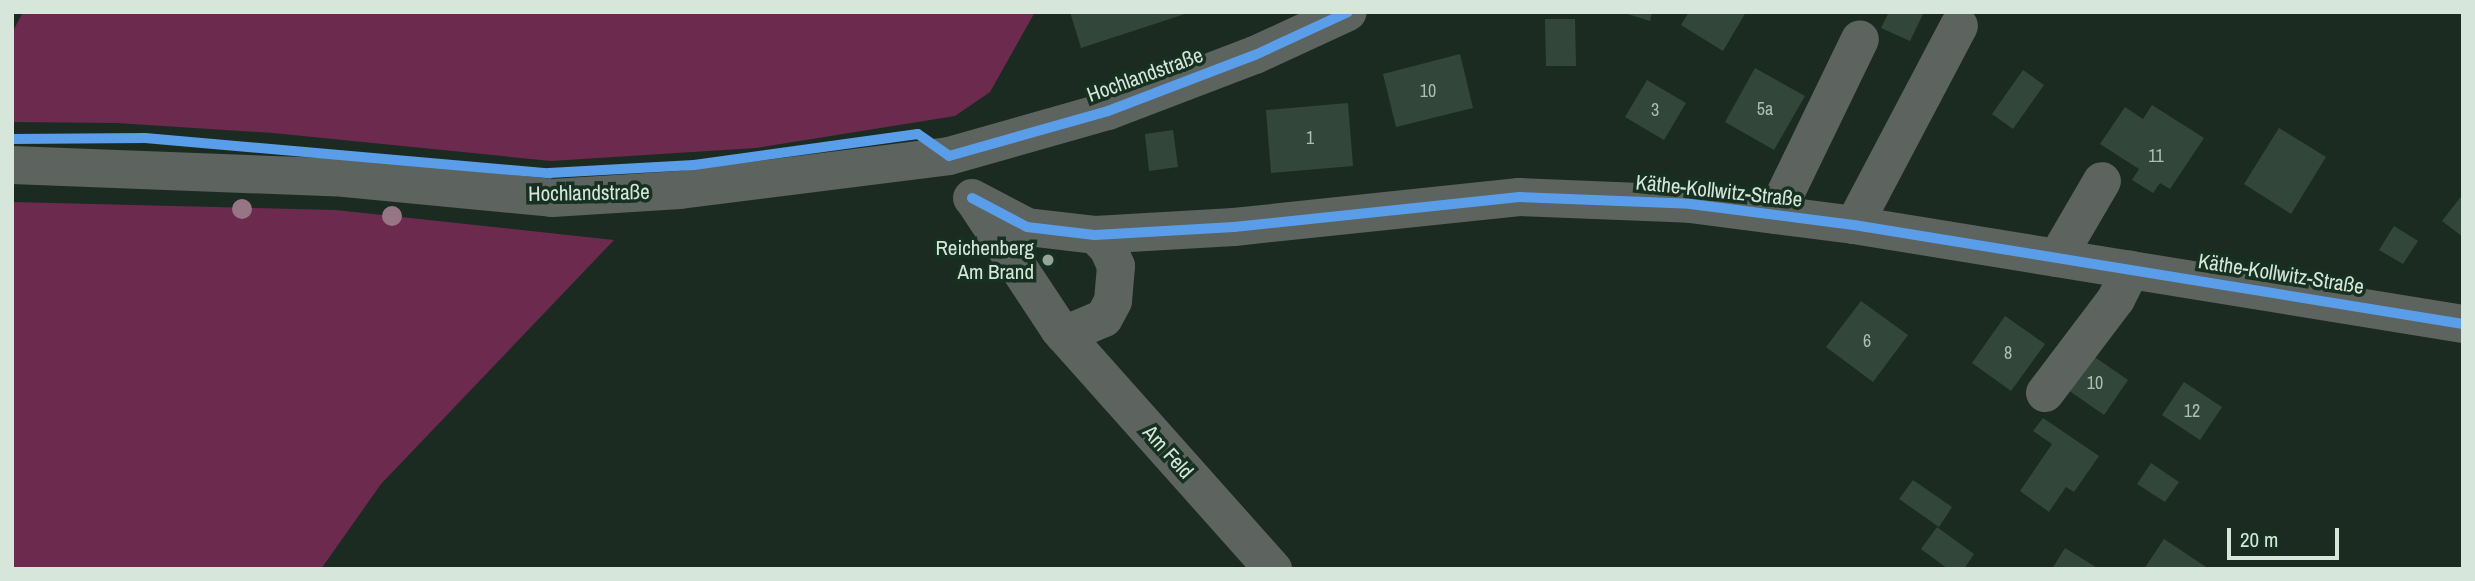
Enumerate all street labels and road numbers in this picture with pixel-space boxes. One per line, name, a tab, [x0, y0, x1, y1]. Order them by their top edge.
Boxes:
street label: Hochlandstraße	[1084, 42, 1206, 108]
street label: Käthe-Kollwitz-Straße	[1634, 170, 1804, 212]
street label: Hochlandstraße	[528, 179, 650, 207]
street label: Käthe-Kollwitz-Straße	[2196, 248, 2366, 300]
street label: Am Feld	[1137, 420, 1199, 484]

